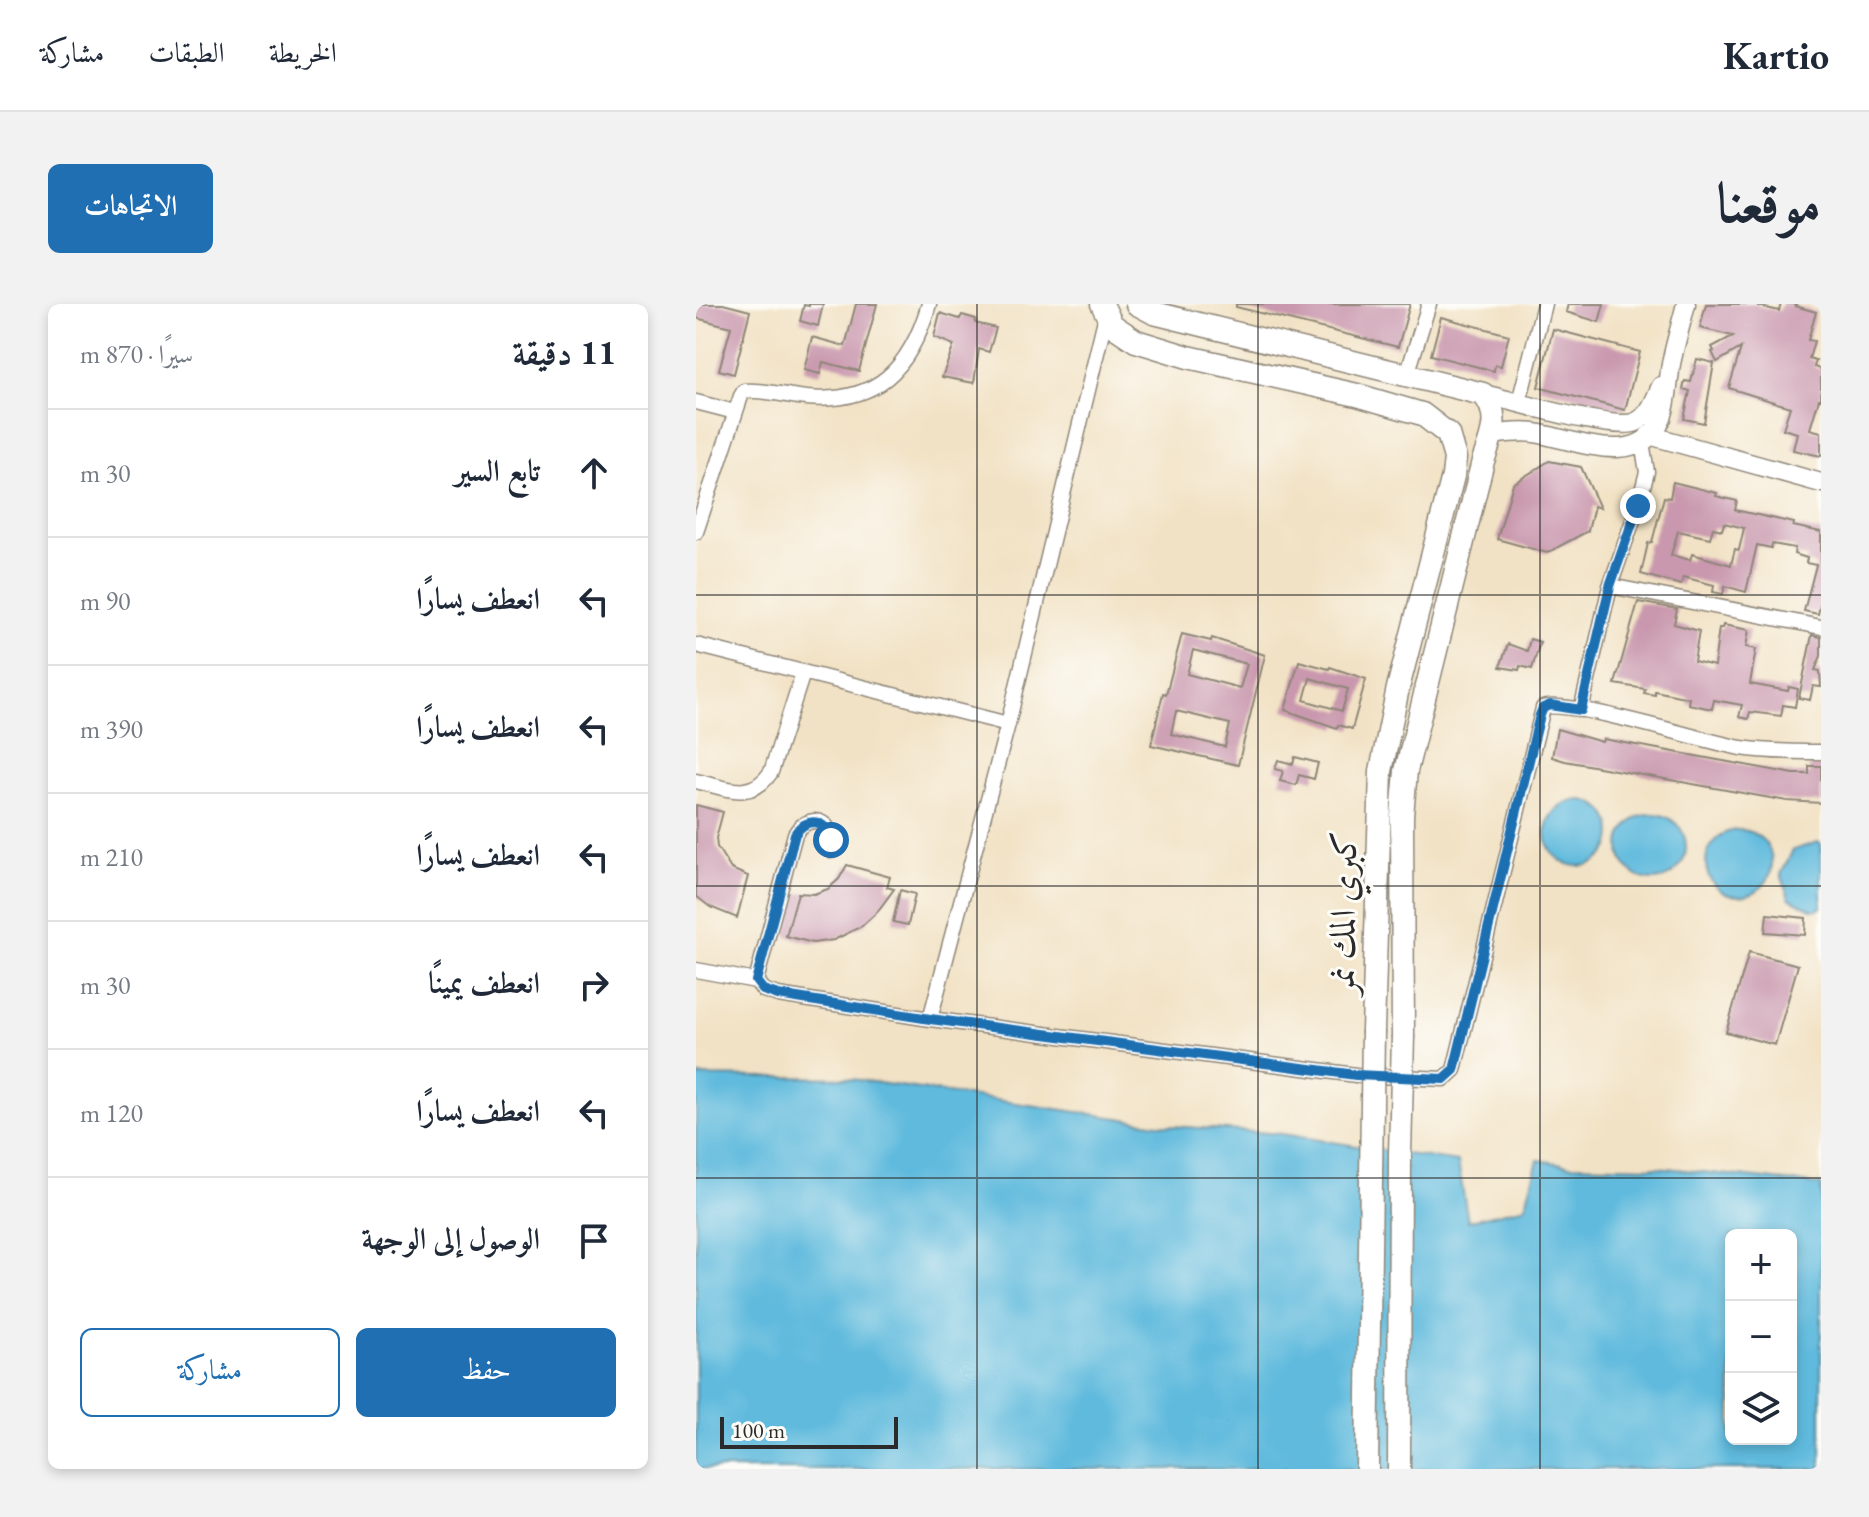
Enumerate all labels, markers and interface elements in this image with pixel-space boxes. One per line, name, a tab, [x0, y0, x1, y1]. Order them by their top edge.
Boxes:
text: Kartio	[1723, 31, 1829, 80]
text: مشاركة	[40, 34, 104, 70]
text: الطبقات	[148, 34, 225, 70]
text: الخريطة	[269, 34, 337, 70]
button: الاتجاهات	[48, 164, 213, 253]
text: موقعنا	[1716, 166, 1821, 239]
text: 11 دقيقة	[513, 330, 616, 374]
text: سيرًا · 870 m	[80, 337, 193, 371]
text: تابع السير	[455, 451, 540, 490]
icon: ahead	[572, 451, 616, 495]
text: 30 m	[80, 456, 130, 490]
route end	[1620, 488, 1656, 524]
text: انعطف يسارًا	[416, 579, 540, 618]
icon: left	[572, 579, 616, 623]
text: 90 m	[80, 584, 130, 618]
text: انعطف يسارًا	[416, 707, 540, 746]
icon: left	[572, 707, 616, 751]
text: 390 m	[80, 712, 143, 746]
route start	[813, 822, 849, 858]
street label: كبري المك نمر	[1318, 831, 1372, 999]
text: انعطف يسارًا	[416, 835, 540, 874]
icon: left	[572, 835, 616, 879]
text: 210 m	[80, 840, 143, 874]
text: انعطف يمينًا	[428, 963, 540, 1002]
icon: right	[572, 963, 616, 1007]
text: 30 m	[80, 968, 130, 1002]
text: انعطف يسارًا	[416, 1091, 540, 1130]
icon: left	[572, 1091, 616, 1135]
text: 120 m	[80, 1096, 143, 1130]
text: الوصول إلى الوجهة	[361, 1219, 540, 1258]
icon: arrive	[572, 1219, 616, 1263]
map controls	[1725, 1229, 1797, 1445]
button: +	[1725, 1229, 1797, 1301]
button: −	[1725, 1301, 1797, 1373]
button: مشاركة	[80, 1328, 340, 1417]
button: حفظ	[356, 1328, 616, 1417]
button: layers	[1725, 1373, 1797, 1445]
scale bar	[720, 1413, 898, 1449]
text: 100 m	[732, 1416, 785, 1445]

